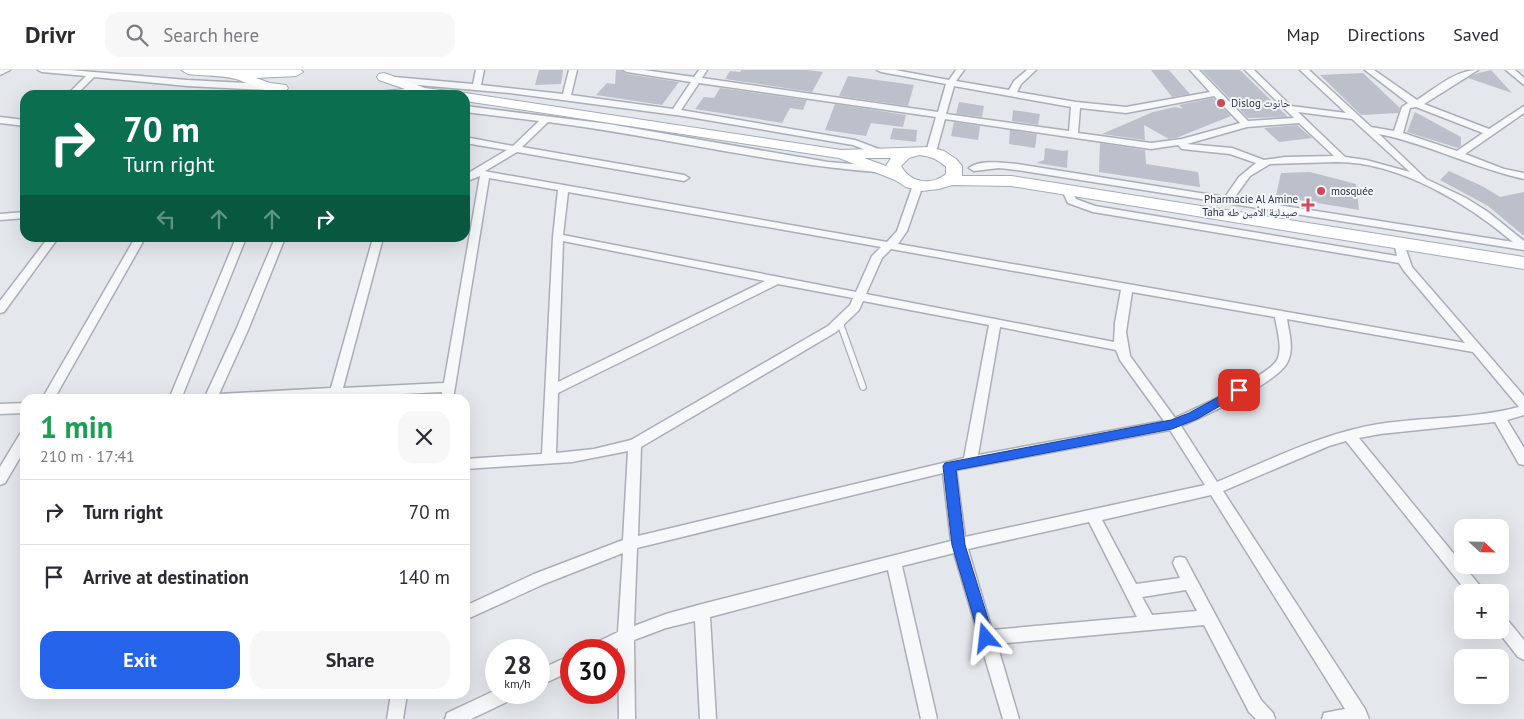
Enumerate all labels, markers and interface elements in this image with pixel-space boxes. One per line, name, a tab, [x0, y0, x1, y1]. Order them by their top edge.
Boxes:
search box	[105, 12, 455, 57]
text: Drivr	[25, 19, 75, 50]
icon: search	[123, 21, 151, 49]
text: Search here	[163, 23, 259, 47]
text: Map	[1287, 23, 1319, 46]
text: Directions	[1347, 23, 1425, 46]
text: Saved	[1453, 23, 1499, 46]
place label: Dislog حانوت	[1231, 96, 1290, 110]
marker: Dislog حانوت	[1215, 97, 1227, 109]
text: 70 m	[123, 106, 200, 152]
icon: right	[40, 110, 105, 175]
text: Turn right	[123, 150, 215, 178]
place label: mosquée	[1331, 184, 1374, 198]
marker: mosquée	[1315, 185, 1327, 197]
place label: Pharmacie Al Amine Taha صيدلية الأمين طه	[1202, 192, 1298, 219]
marker: Pharmacie Al Amine Taha صيدلية الأمين طه	[1302, 199, 1314, 211]
icon: left	[152, 205, 180, 233]
icon: ahead	[205, 205, 233, 233]
icon: ahead	[258, 205, 286, 233]
icon: right	[311, 205, 339, 233]
pin	[1218, 369, 1260, 411]
icon: arrive	[1225, 376, 1253, 404]
text: 1 min	[40, 407, 113, 446]
button: close	[398, 411, 450, 463]
text: 210 m · 17:41	[40, 446, 135, 466]
icon: right	[40, 498, 68, 526]
text: Turn right	[83, 500, 163, 524]
text: 70 m	[409, 500, 450, 524]
north arrow	[1454, 519, 1509, 574]
map controls	[1454, 519, 1509, 704]
icon: arrive	[40, 563, 68, 591]
text: Arrive at destination	[83, 565, 249, 589]
text: 140 m	[398, 565, 450, 589]
button: +	[1454, 584, 1509, 639]
position arrow	[959, 611, 1011, 663]
button: Exit	[40, 631, 240, 689]
button: Share	[250, 631, 450, 689]
speed limit sign: 30	[560, 639, 625, 704]
text: 28	[503, 649, 532, 681]
button: −	[1454, 649, 1509, 704]
text: km/h	[504, 676, 531, 691]

